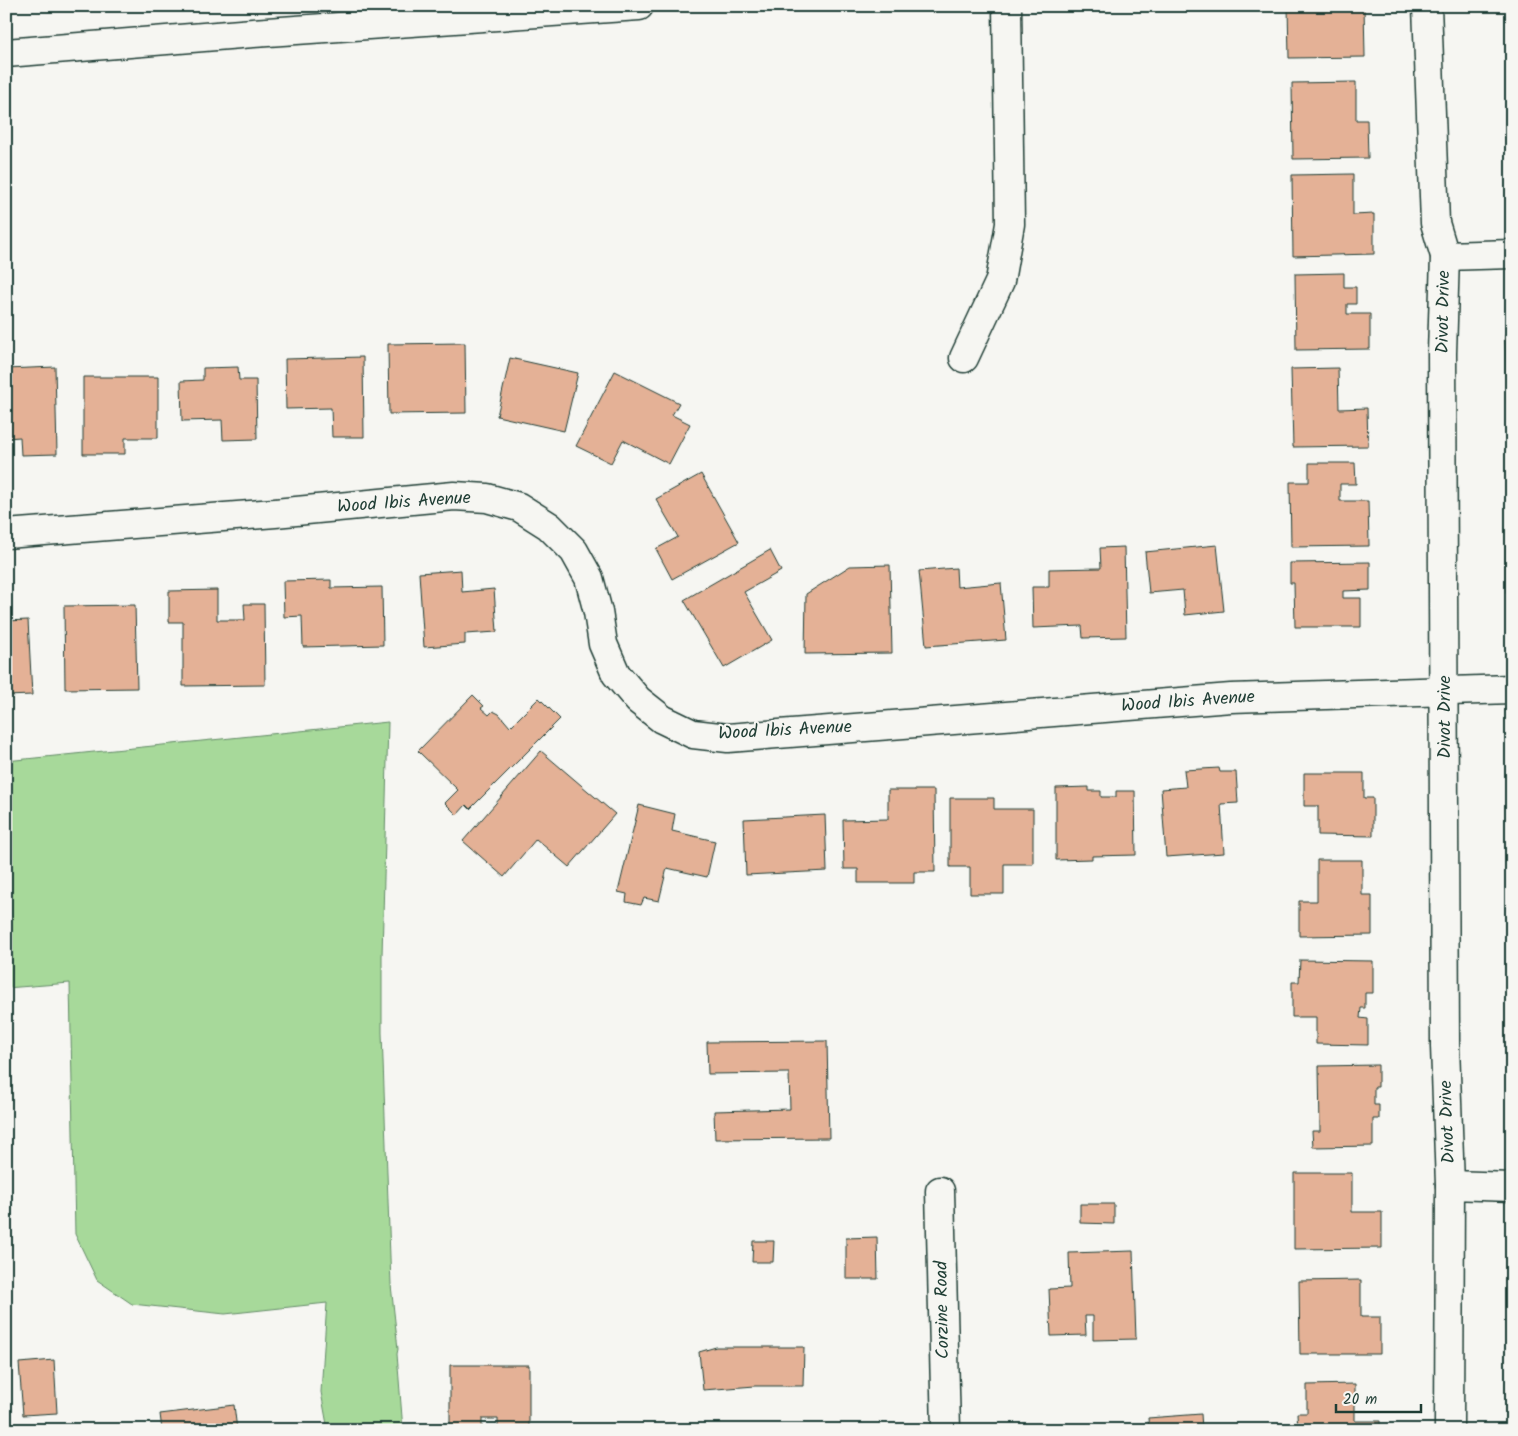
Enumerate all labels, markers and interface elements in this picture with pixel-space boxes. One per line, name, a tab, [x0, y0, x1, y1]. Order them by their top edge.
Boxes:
street label: Divot Drive	[1429, 270, 1459, 354]
street label: Wood Ibis Avenue	[336, 484, 472, 522]
street label: Divot Drive	[1431, 675, 1460, 759]
street label: Wood Ibis Avenue	[1120, 683, 1256, 721]
street label: Wood Ibis Avenue	[717, 713, 853, 749]
street label: Divot Drive	[1432, 1080, 1464, 1164]
street label: Corzine Road	[928, 1260, 958, 1359]
scale bar	[1336, 1381, 1420, 1413]
text: 20 m	[1343, 1388, 1377, 1412]

